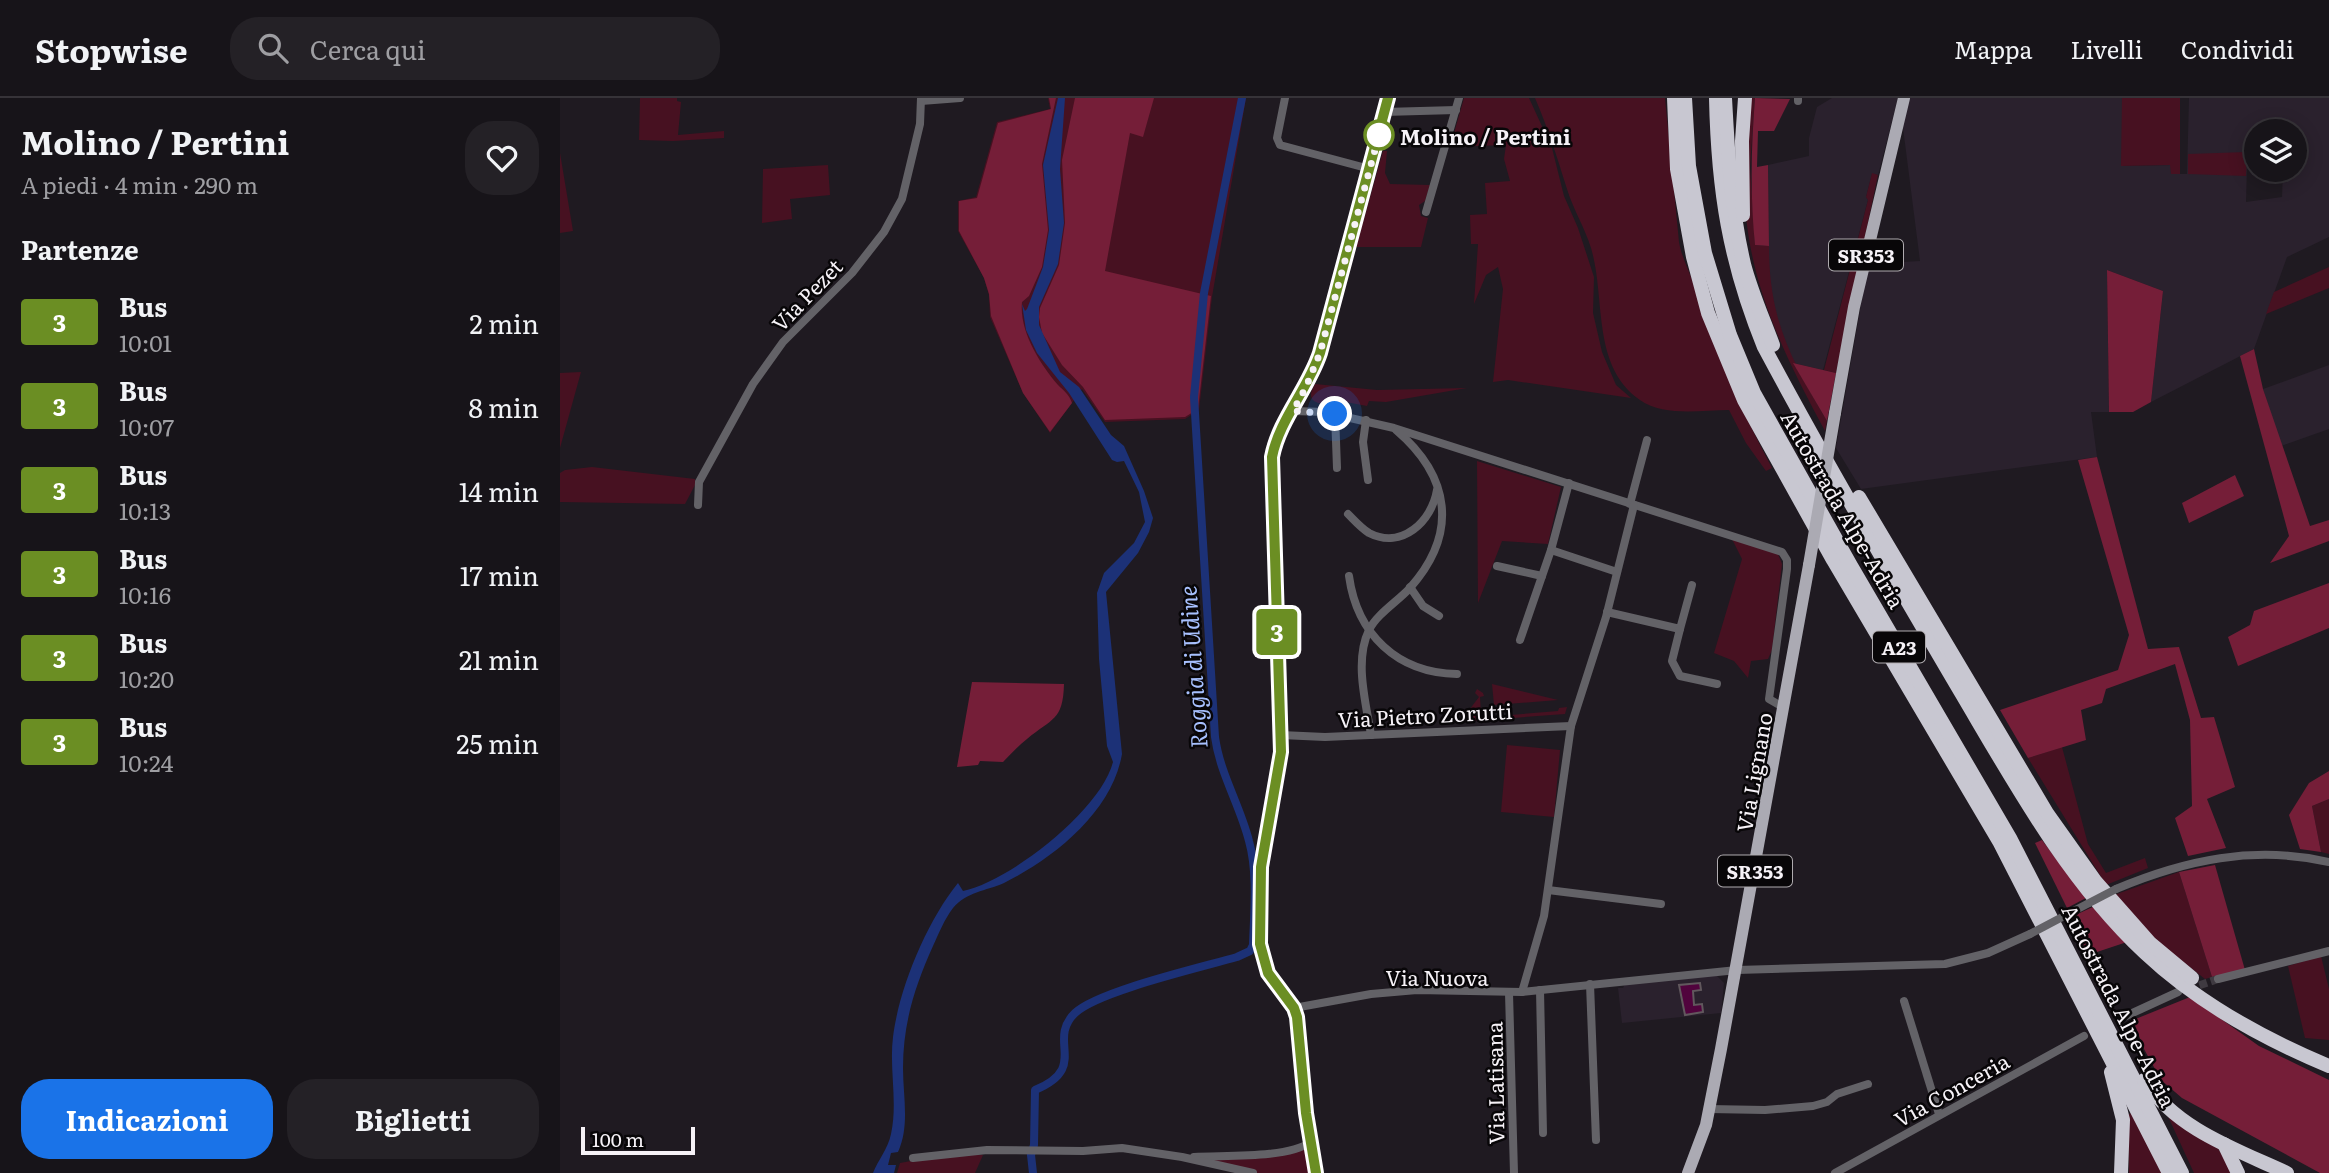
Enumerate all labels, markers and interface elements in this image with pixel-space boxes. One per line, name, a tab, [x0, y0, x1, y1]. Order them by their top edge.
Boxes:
search box	[230, 17, 720, 80]
text: Stopwise	[35, 24, 188, 73]
icon: search	[254, 29, 292, 67]
text: Cerca qui	[310, 29, 426, 68]
text: Mappa	[1954, 31, 2032, 66]
text: Livelli	[2070, 31, 2143, 66]
text: Condividi	[2181, 31, 2294, 66]
text: Molino / Pertini	[21, 116, 289, 165]
map controls	[2244, 119, 2307, 182]
button: layers	[2244, 119, 2307, 182]
marker: Molino / Pertini	[1364, 120, 1394, 150]
place label: Molino / Pertini	[1400, 120, 1571, 151]
button: heart	[465, 121, 539, 195]
text: A piedi · 4 min · 290 m	[21, 167, 258, 201]
text: Partenze	[21, 229, 139, 268]
road number: SR353	[1829, 239, 1903, 270]
street label: Via Pezet	[763, 250, 849, 337]
text: Bus	[119, 286, 167, 325]
text: 2 min	[470, 303, 539, 342]
text: 3	[53, 304, 66, 339]
text: 10:01	[119, 325, 172, 359]
text: Bus	[119, 370, 167, 409]
text: 8 min	[468, 387, 539, 426]
text: 3	[53, 388, 66, 423]
your location	[1317, 396, 1352, 431]
street label: Autostrada Alpe-Adria	[1775, 404, 1914, 614]
text: 10:07	[119, 409, 174, 443]
text: Bus	[119, 454, 167, 493]
text: 14 min	[459, 471, 539, 510]
text: 3	[53, 472, 66, 507]
text: 10:13	[119, 493, 171, 527]
text: Bus	[119, 538, 167, 577]
text: 17 min	[460, 555, 539, 594]
text: 3	[53, 556, 66, 591]
text: 10:16	[119, 577, 171, 611]
water label: Roggia di Udine	[1169, 584, 1215, 750]
line badge: 3	[1254, 609, 1300, 655]
text: 3	[1270, 614, 1284, 649]
text: Bus	[119, 622, 167, 661]
road number: A23	[1873, 632, 1925, 662]
text: 21 min	[459, 639, 539, 678]
text: 3	[53, 640, 66, 675]
text: 10:20	[119, 661, 174, 695]
street label: Via Pietro Zorutti	[1337, 694, 1513, 734]
text: Bus	[119, 706, 167, 745]
street label: Via Lignano	[1727, 710, 1779, 834]
text: 25 min	[456, 723, 539, 762]
text: 3	[53, 724, 66, 759]
text: 10:24	[119, 745, 173, 779]
road number: SR353	[1718, 856, 1792, 886]
street label: Autostrada Alpe-Adria	[2055, 898, 2185, 1112]
street label: Via Nuova	[1385, 961, 1489, 992]
street label: Via Latisana	[1477, 1021, 1511, 1145]
street label: Via Conceria	[1888, 1044, 2015, 1133]
button: Indicazioni	[21, 1079, 273, 1159]
button: Biglietti	[287, 1079, 539, 1159]
scale bar	[581, 1124, 695, 1156]
text: 100 m	[592, 1125, 644, 1153]

